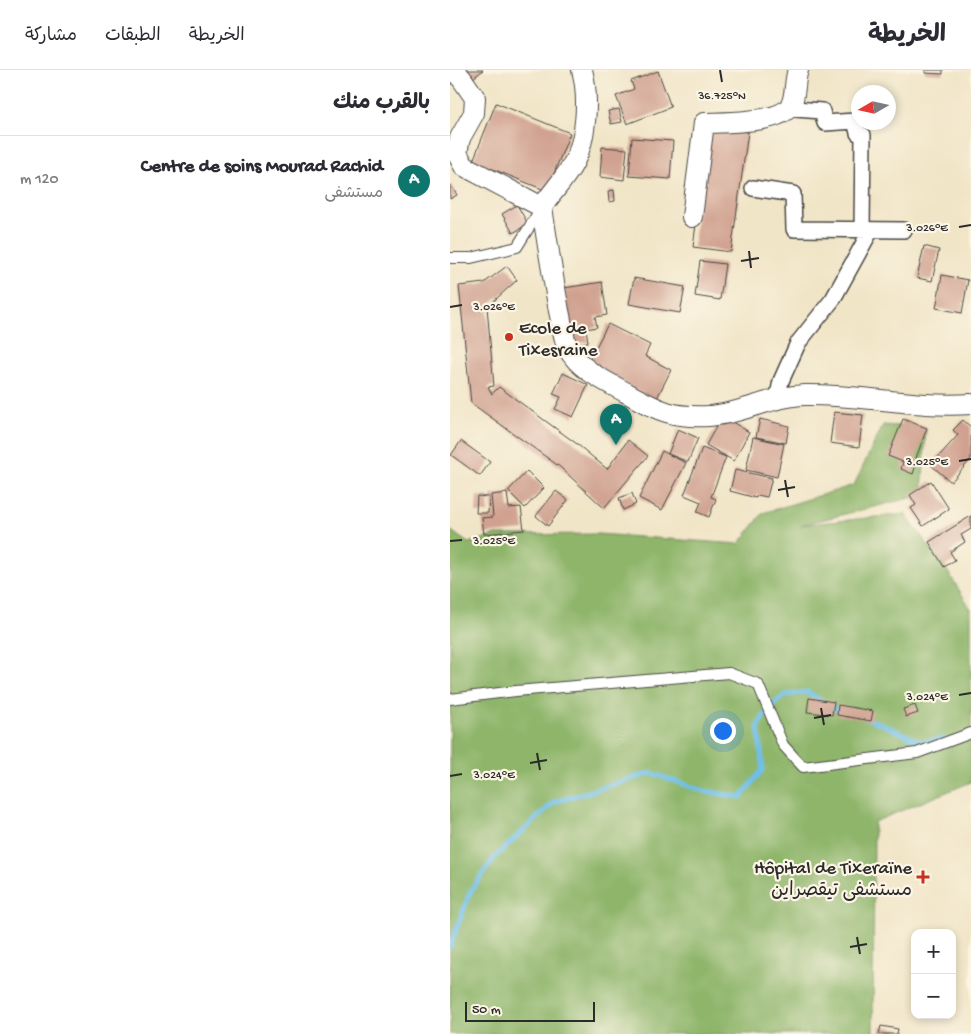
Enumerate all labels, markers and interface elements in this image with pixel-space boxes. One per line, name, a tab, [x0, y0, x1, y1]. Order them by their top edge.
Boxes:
text: الخريطة	[868, 22, 946, 51]
text: مشاركة	[25, 26, 77, 47]
text: الطبقات	[105, 26, 161, 47]
text: الخريطة	[189, 26, 245, 47]
north arrow	[851, 85, 896, 130]
text: 36.725°N	[697, 90, 746, 104]
text: بالقرب منك	[333, 92, 430, 117]
text: Centre de soins Mourad Rachid	[141, 156, 383, 179]
text: 120 m	[20, 171, 59, 190]
text: A	[409, 171, 419, 190]
text: مستشفى	[324, 185, 383, 204]
text: 3.026°E	[905, 222, 948, 236]
text: 3.026°E	[472, 301, 515, 315]
place label: Ecole de Tixesraine	[518, 318, 598, 363]
marker: Ecole de Tixesraine	[503, 331, 515, 343]
pin: A	[600, 404, 632, 445]
text: 3.025°E	[905, 456, 948, 470]
text: 3.025°E	[472, 535, 515, 549]
text: 3.024°E	[905, 691, 948, 705]
your location	[710, 718, 736, 744]
text: 3.024°E	[472, 769, 515, 783]
place label: Hôpital de Tixeraïne مستشفى تيقصراين	[754, 858, 912, 903]
marker: Hôpital de Tixeraïne مستشفى تيقصراين	[916, 870, 930, 884]
map controls	[911, 929, 956, 1019]
button: +	[911, 929, 956, 974]
button: −	[911, 974, 956, 1019]
scale bar	[465, 999, 595, 1022]
text: 50 m	[472, 1002, 501, 1019]

